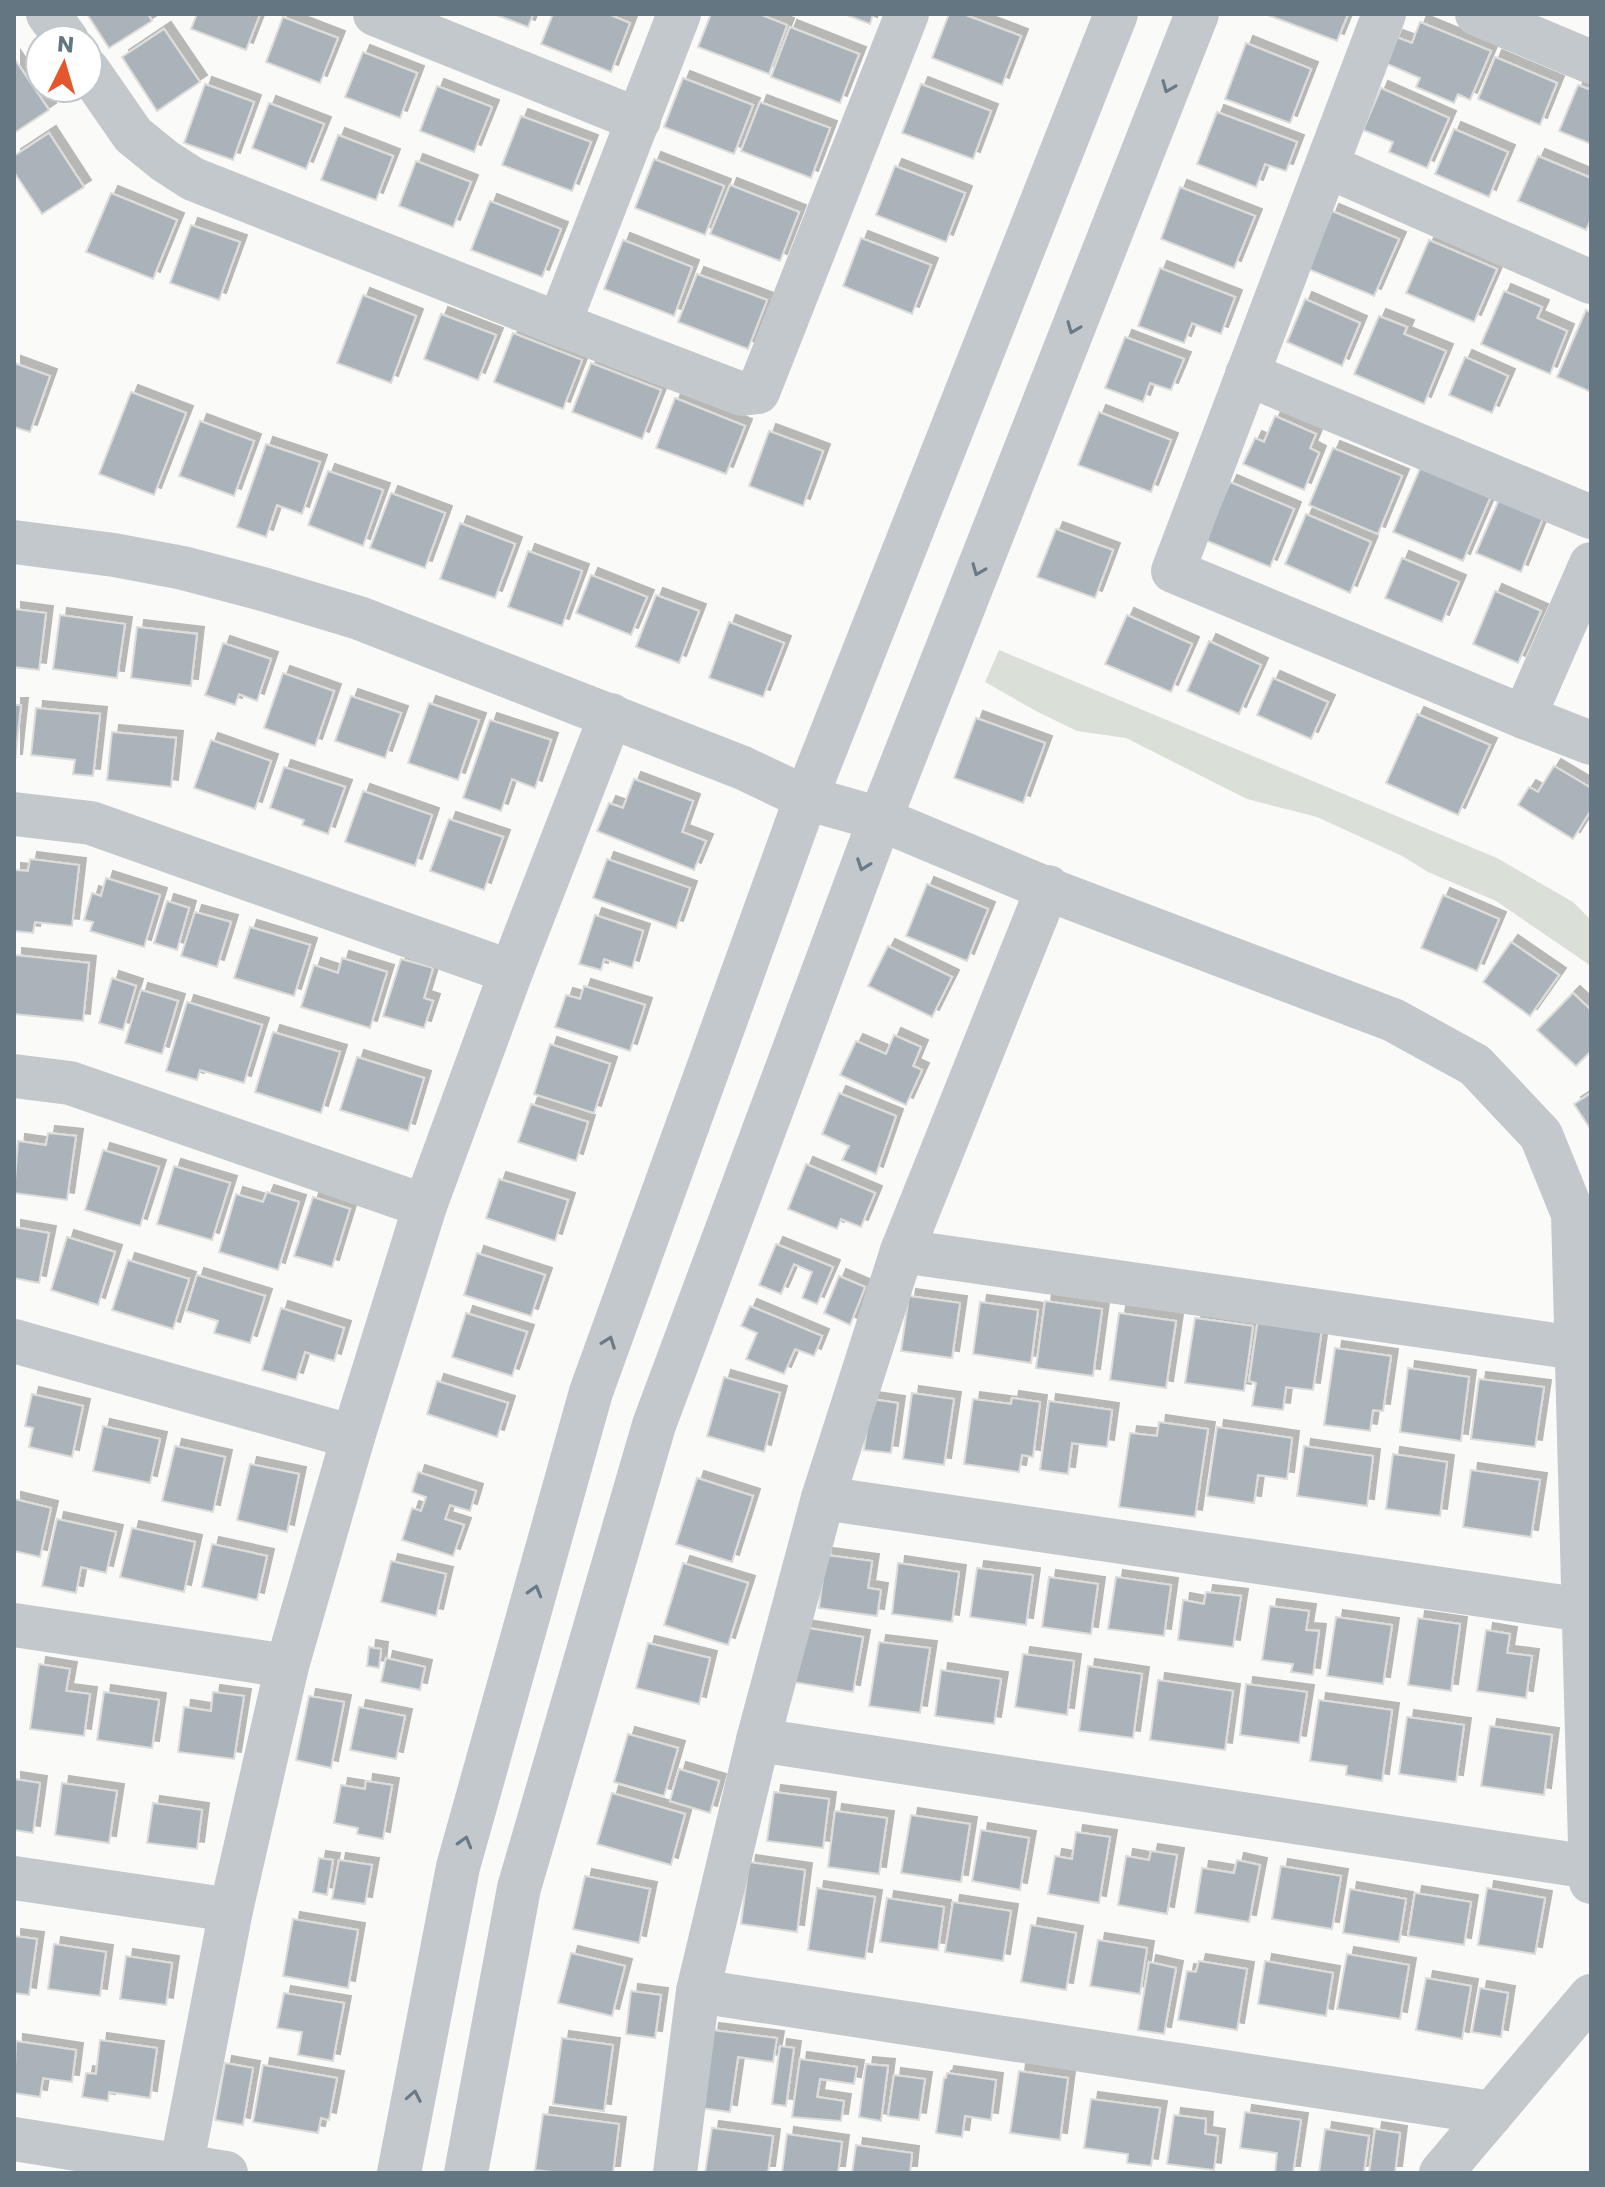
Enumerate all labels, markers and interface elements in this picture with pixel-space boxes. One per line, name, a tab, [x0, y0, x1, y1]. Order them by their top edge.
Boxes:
north arrow	[24, 24, 104, 104]
text: N	[56, 28, 75, 61]
one-way arrow	[1162, 79, 1178, 93]
one-way arrow	[1066, 321, 1083, 335]
one-way arrow	[971, 562, 988, 576]
one-way arrow	[856, 857, 873, 871]
one-way arrow	[599, 1336, 616, 1350]
one-way arrow	[526, 1585, 543, 1599]
one-way arrow	[456, 1835, 472, 1849]
one-way arrow	[404, 2090, 421, 2103]

